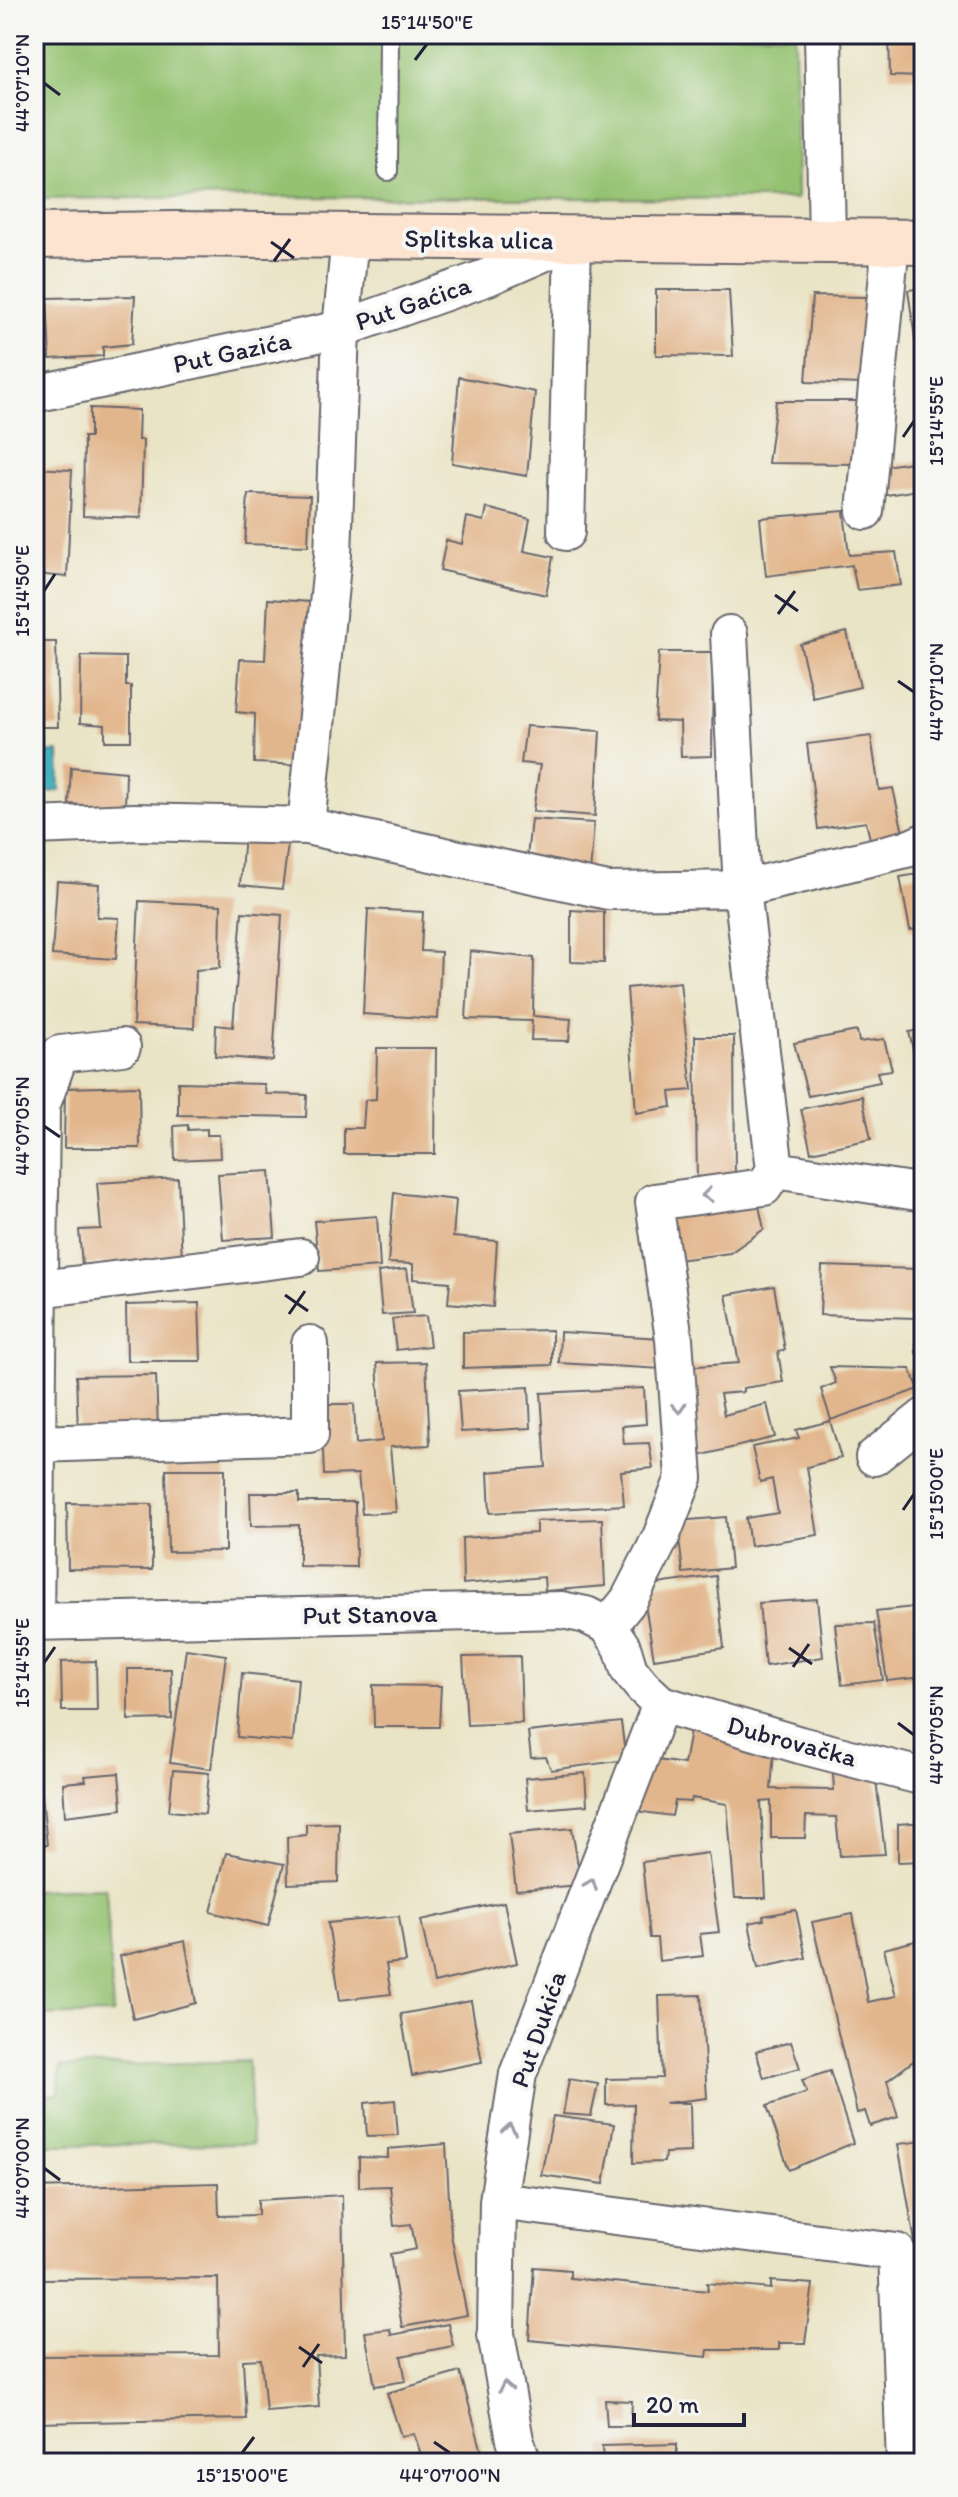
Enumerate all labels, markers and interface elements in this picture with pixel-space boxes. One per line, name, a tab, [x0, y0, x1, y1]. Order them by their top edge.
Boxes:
text: 15°14'50"E	[381, 10, 473, 34]
text: 44°07'10"N	[10, 34, 34, 132]
street label: Splitska ulica	[404, 222, 554, 256]
street label: Put Gaćica	[351, 268, 475, 338]
street label: Put Gazića	[170, 324, 294, 380]
text: 15°14'55"E	[924, 376, 948, 466]
text: 15°14'50"E	[10, 545, 34, 637]
text: 44°07'10"N	[924, 643, 948, 741]
text: 44°07'05"N	[10, 1076, 34, 1176]
one-way arrow	[700, 1186, 713, 1203]
one-way arrow	[670, 1402, 687, 1415]
text: 15°15'00"E	[924, 1448, 948, 1540]
street label: Put Stanova	[302, 1597, 438, 1631]
text: 15°14'55"E	[10, 1618, 34, 1708]
text: 44°07'05"N	[924, 1685, 948, 1785]
street label: Dubrovačka	[724, 1708, 861, 1774]
one-way arrow	[581, 1877, 598, 1891]
street label: Put Dukića	[503, 1966, 573, 2091]
text: 44°07'00"N	[10, 2117, 34, 2219]
one-way arrow	[500, 2122, 517, 2136]
scale bar	[634, 2377, 744, 2427]
one-way arrow	[498, 2381, 515, 2394]
text: 20 m	[646, 2390, 699, 2419]
text: 15°15'00"E	[196, 2463, 288, 2487]
text: 44°07'00"N	[399, 2463, 501, 2487]

